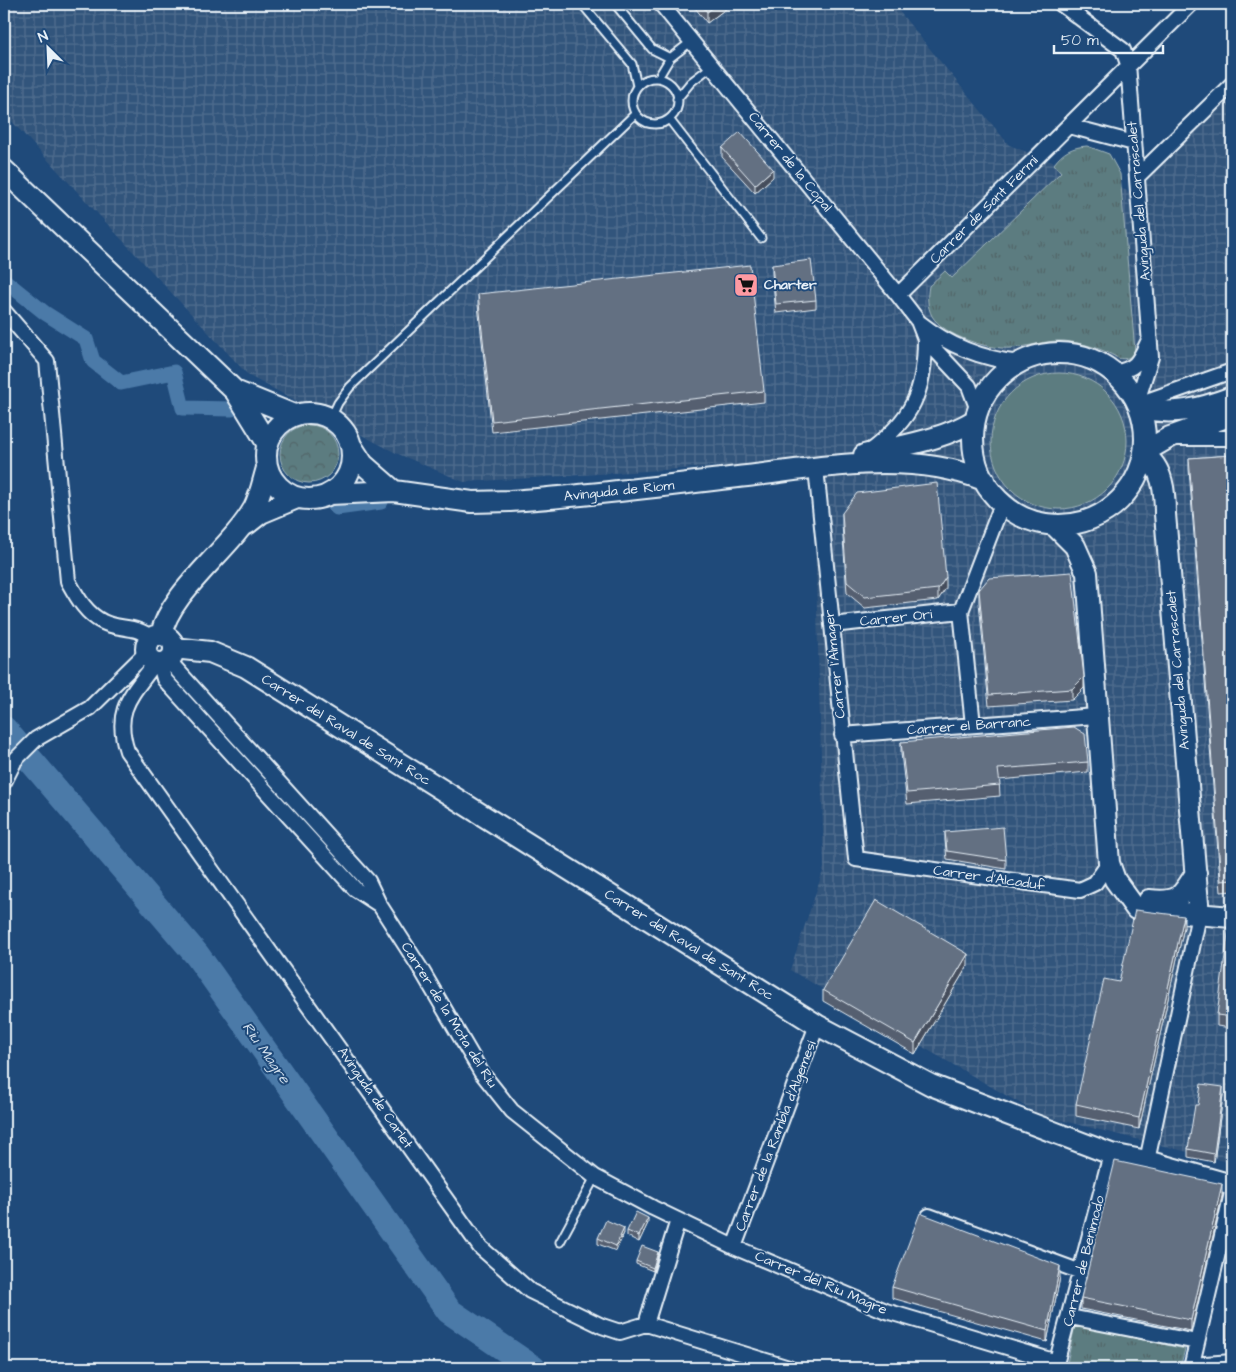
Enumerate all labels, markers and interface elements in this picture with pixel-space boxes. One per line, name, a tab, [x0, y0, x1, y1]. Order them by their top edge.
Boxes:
north arrow	[22, 22, 72, 72]
scale bar	[1054, 22, 1162, 54]
text: N	[35, 26, 51, 48]
text: 50 m	[1061, 30, 1099, 51]
street label: Carrer de la Copal	[743, 108, 837, 216]
street label: Avinguda del Carrascalet	[1122, 120, 1156, 282]
street label: Carrer de Sant Fermí	[925, 151, 1043, 269]
supermarket icon: Charter	[733, 272, 759, 298]
place label: Charter	[764, 275, 817, 295]
street label: Avinguda de Riom	[563, 475, 675, 507]
street label: Avinguda del Carrascalet	[1161, 589, 1195, 751]
street label: Carrer Ori	[859, 604, 933, 632]
street label: Carrer l'Almager	[819, 608, 851, 720]
street label: Carrer del Raval de Sant Roc	[257, 669, 435, 791]
street label: Carrer el Barranc	[906, 712, 1032, 740]
street label: Carrer d'Alcaduf	[932, 860, 1047, 896]
street label: Carrer del Raval de Sant Roc	[600, 884, 778, 1006]
street label: Carrer de la Mota del Riu	[396, 938, 502, 1092]
water label: Riu Magre	[236, 1018, 295, 1089]
street label: Carrer de la Rambla d'Algemesí	[730, 1037, 822, 1234]
street label: Avinguda de Carlet	[332, 1043, 418, 1153]
street label: Carrer de Benimodo	[1058, 1193, 1110, 1329]
street label: Carrer del Riu Magre	[752, 1246, 891, 1320]

